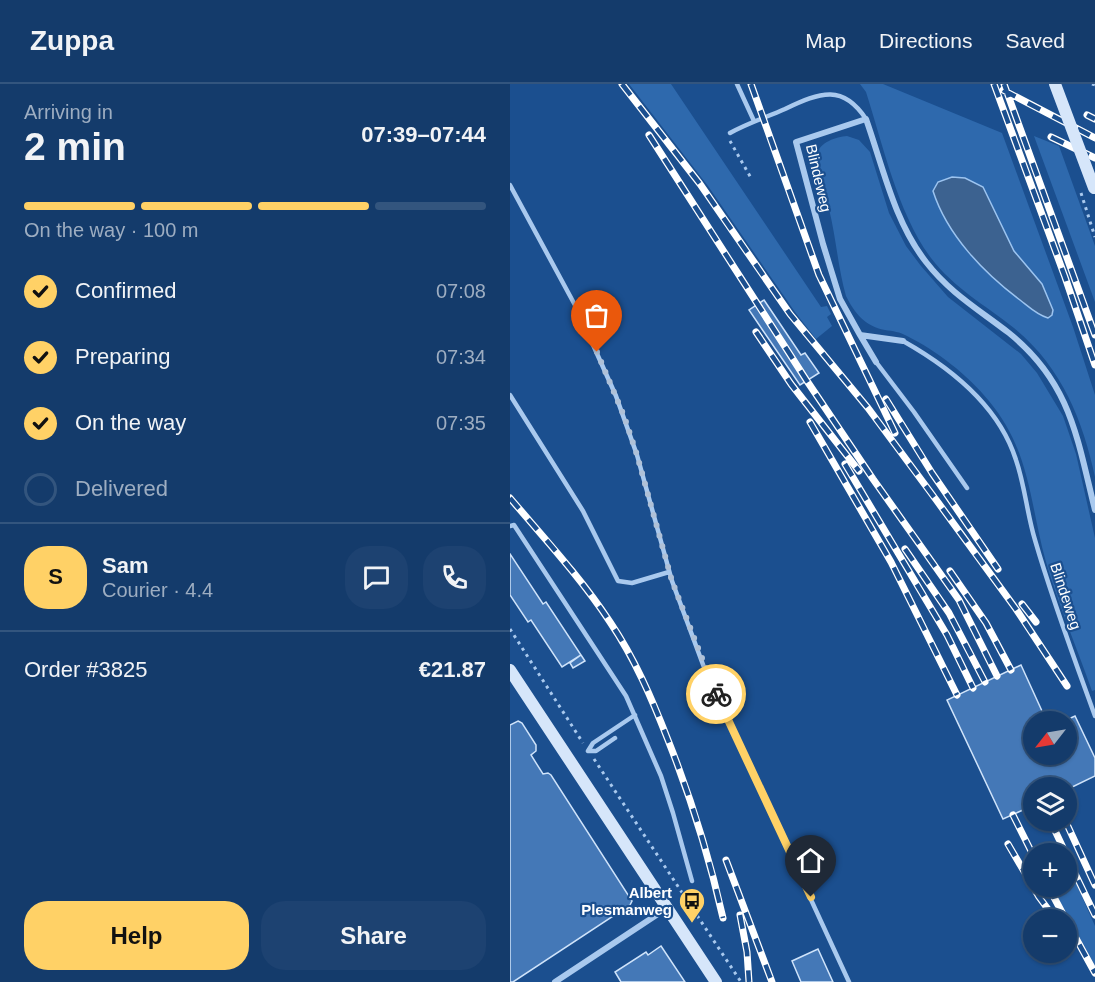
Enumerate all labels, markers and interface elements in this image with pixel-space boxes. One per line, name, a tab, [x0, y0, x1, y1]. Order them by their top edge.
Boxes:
text: Zuppa	[30, 25, 114, 56]
text: Map	[805, 29, 846, 52]
text: Directions	[879, 29, 972, 52]
text: Saved	[1005, 29, 1065, 52]
text: Arriving in	[24, 101, 113, 123]
text: 07:39–07:44	[361, 122, 486, 147]
text: 2 min	[24, 125, 126, 168]
street label: Blindeweg	[803, 142, 835, 214]
text: On the way · 100 m	[24, 219, 199, 241]
icon: check	[24, 275, 57, 308]
text: Confirmed	[75, 278, 176, 303]
text: 07:08	[436, 280, 486, 302]
pin	[571, 290, 622, 352]
icon: bag	[580, 299, 613, 332]
icon: check	[24, 341, 57, 374]
text: Preparing	[75, 344, 170, 369]
text: 07:34	[436, 346, 486, 368]
icon: check	[24, 407, 57, 440]
text: On the way	[75, 410, 186, 435]
text: 07:35	[436, 412, 486, 434]
text: Delivered	[75, 476, 168, 501]
button: chat	[345, 546, 408, 609]
button: phone	[423, 546, 486, 609]
text: Sam	[102, 553, 148, 578]
street label: Blindeweg	[1047, 560, 1085, 632]
text: S	[48, 564, 63, 589]
text: Courier · 4.4	[102, 579, 213, 601]
text: Order #3825	[24, 657, 148, 682]
text: €21.87	[419, 657, 486, 682]
courier	[686, 664, 746, 724]
icon: bike	[700, 678, 733, 711]
north arrow	[1023, 711, 1077, 765]
map controls	[1023, 711, 1077, 963]
button: layers	[1023, 777, 1077, 831]
pin	[785, 835, 836, 897]
button: +	[1023, 843, 1077, 897]
icon: home	[794, 844, 827, 877]
place label: Albert Plesmanweg	[581, 884, 672, 918]
bus stop icon: Albert Plesmanweg	[677, 886, 707, 924]
button: Help	[24, 901, 249, 970]
button: Share	[261, 901, 486, 970]
button: −	[1023, 909, 1077, 963]

